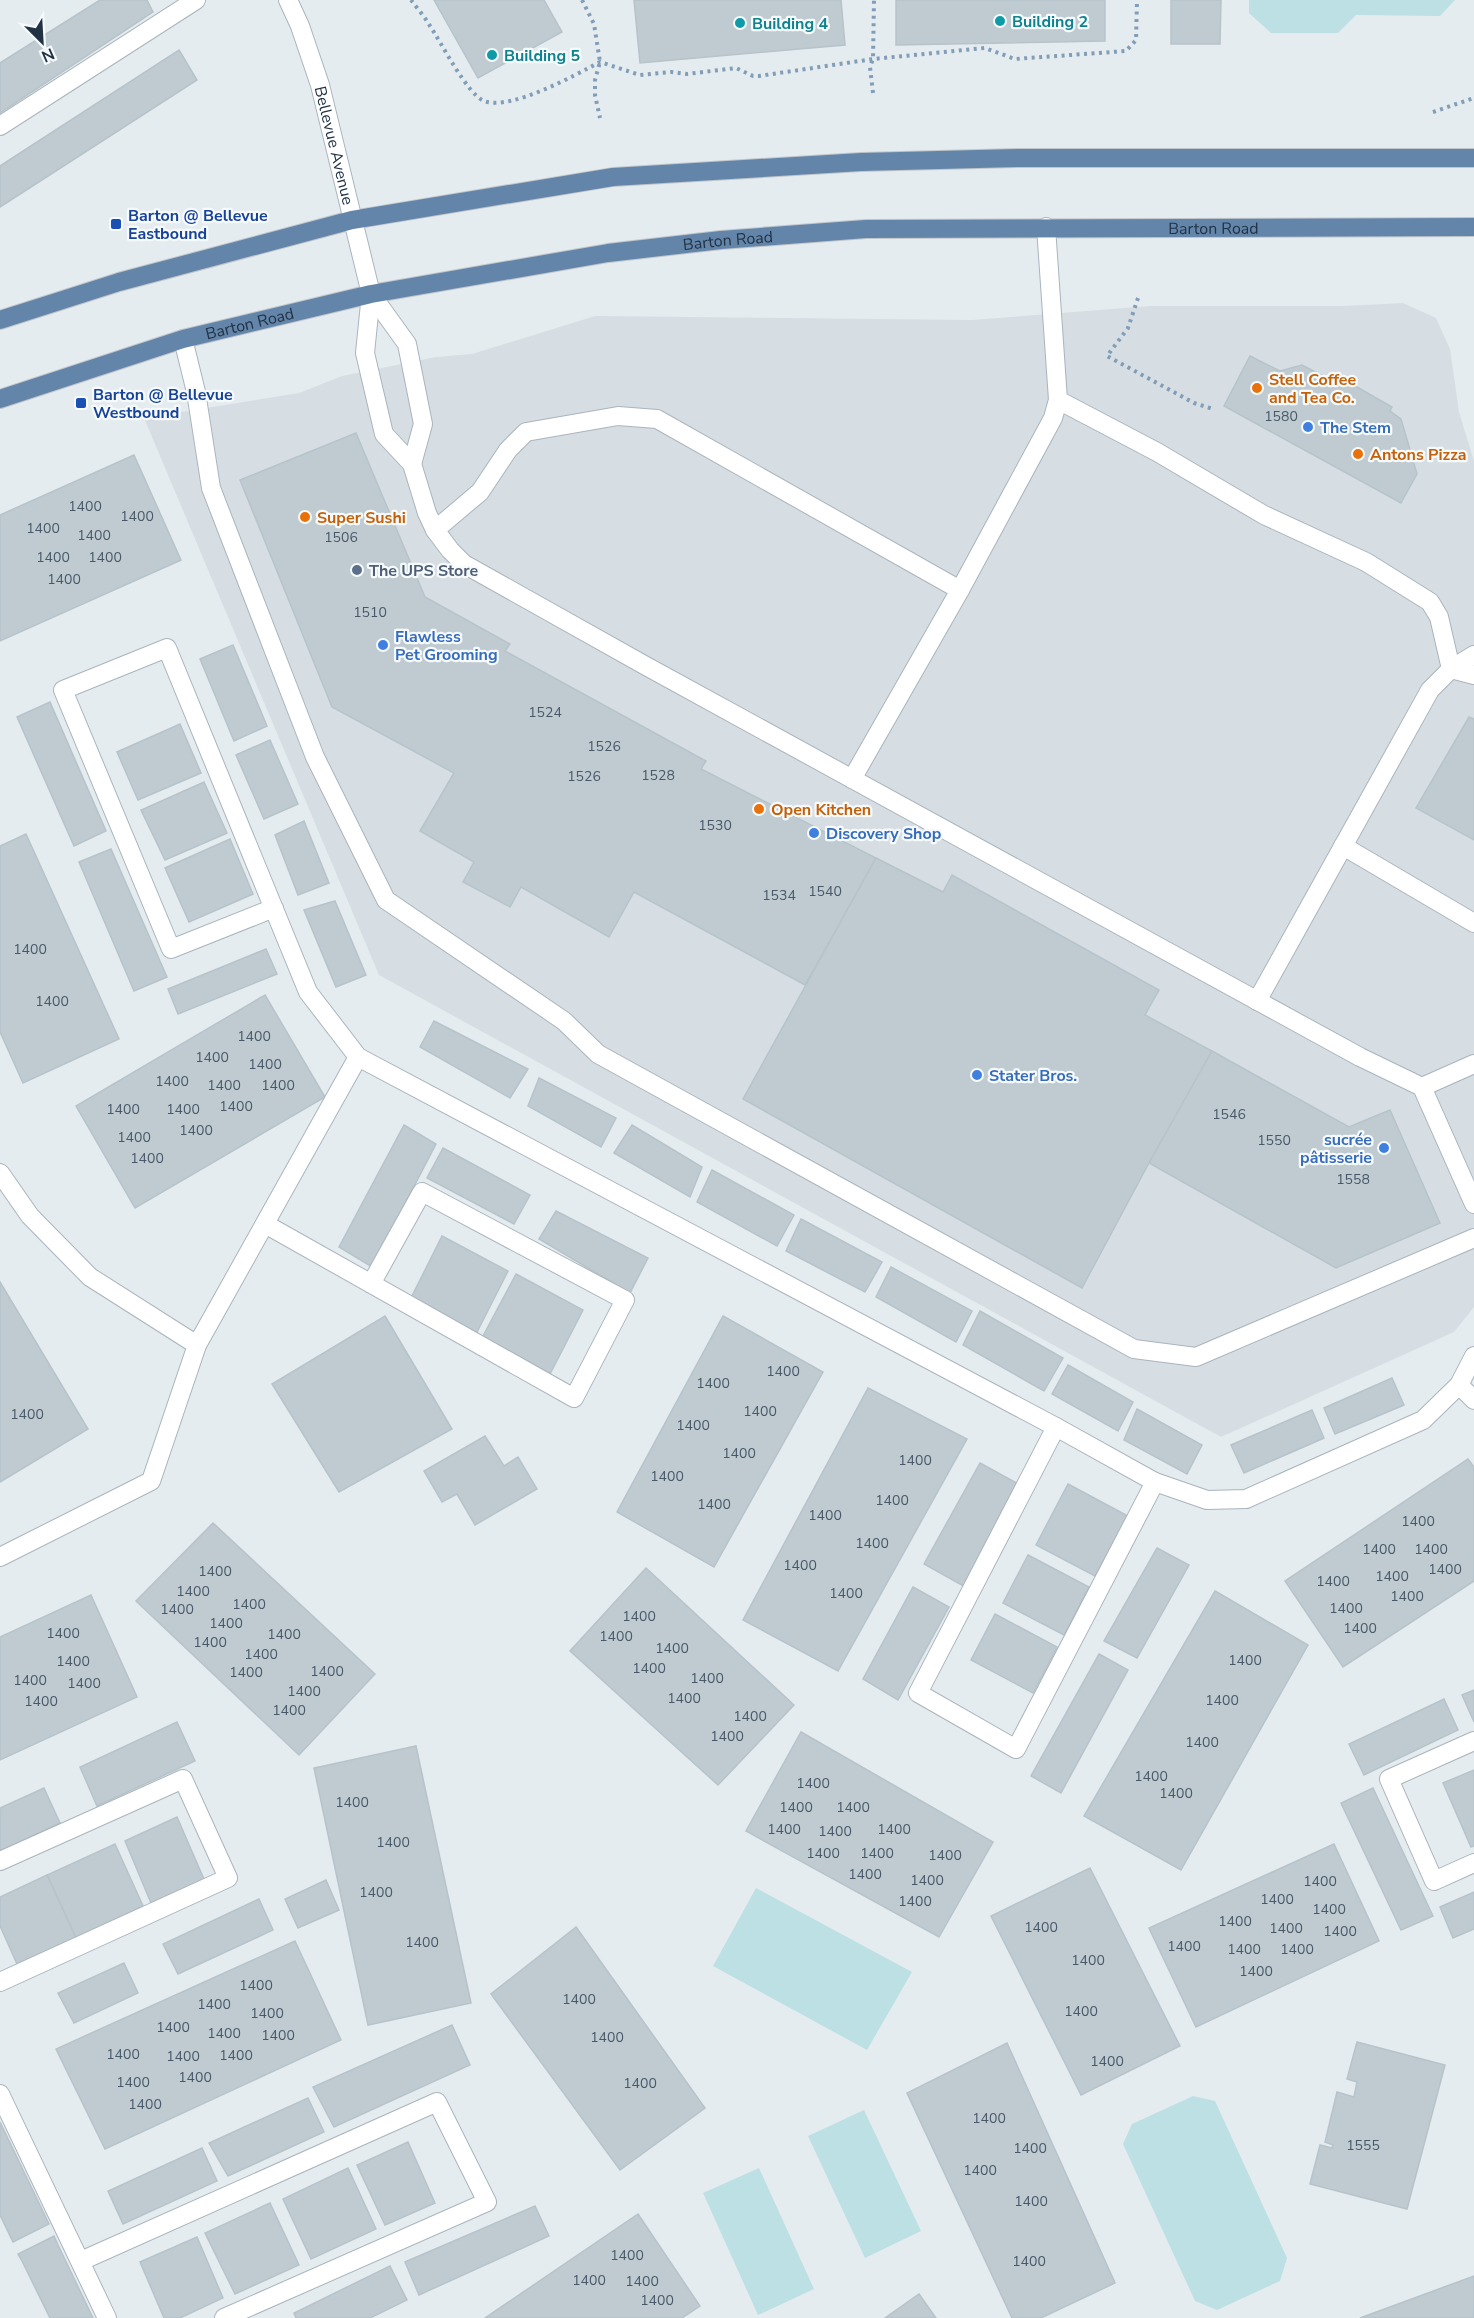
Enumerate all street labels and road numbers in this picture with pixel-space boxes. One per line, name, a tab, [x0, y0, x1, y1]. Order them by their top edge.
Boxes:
street label: Bellevue Avenue	[309, 84, 359, 207]
street label: Barton Road	[1168, 218, 1259, 240]
street label: Barton Road	[682, 226, 774, 256]
street label: Barton Road	[203, 303, 296, 345]

